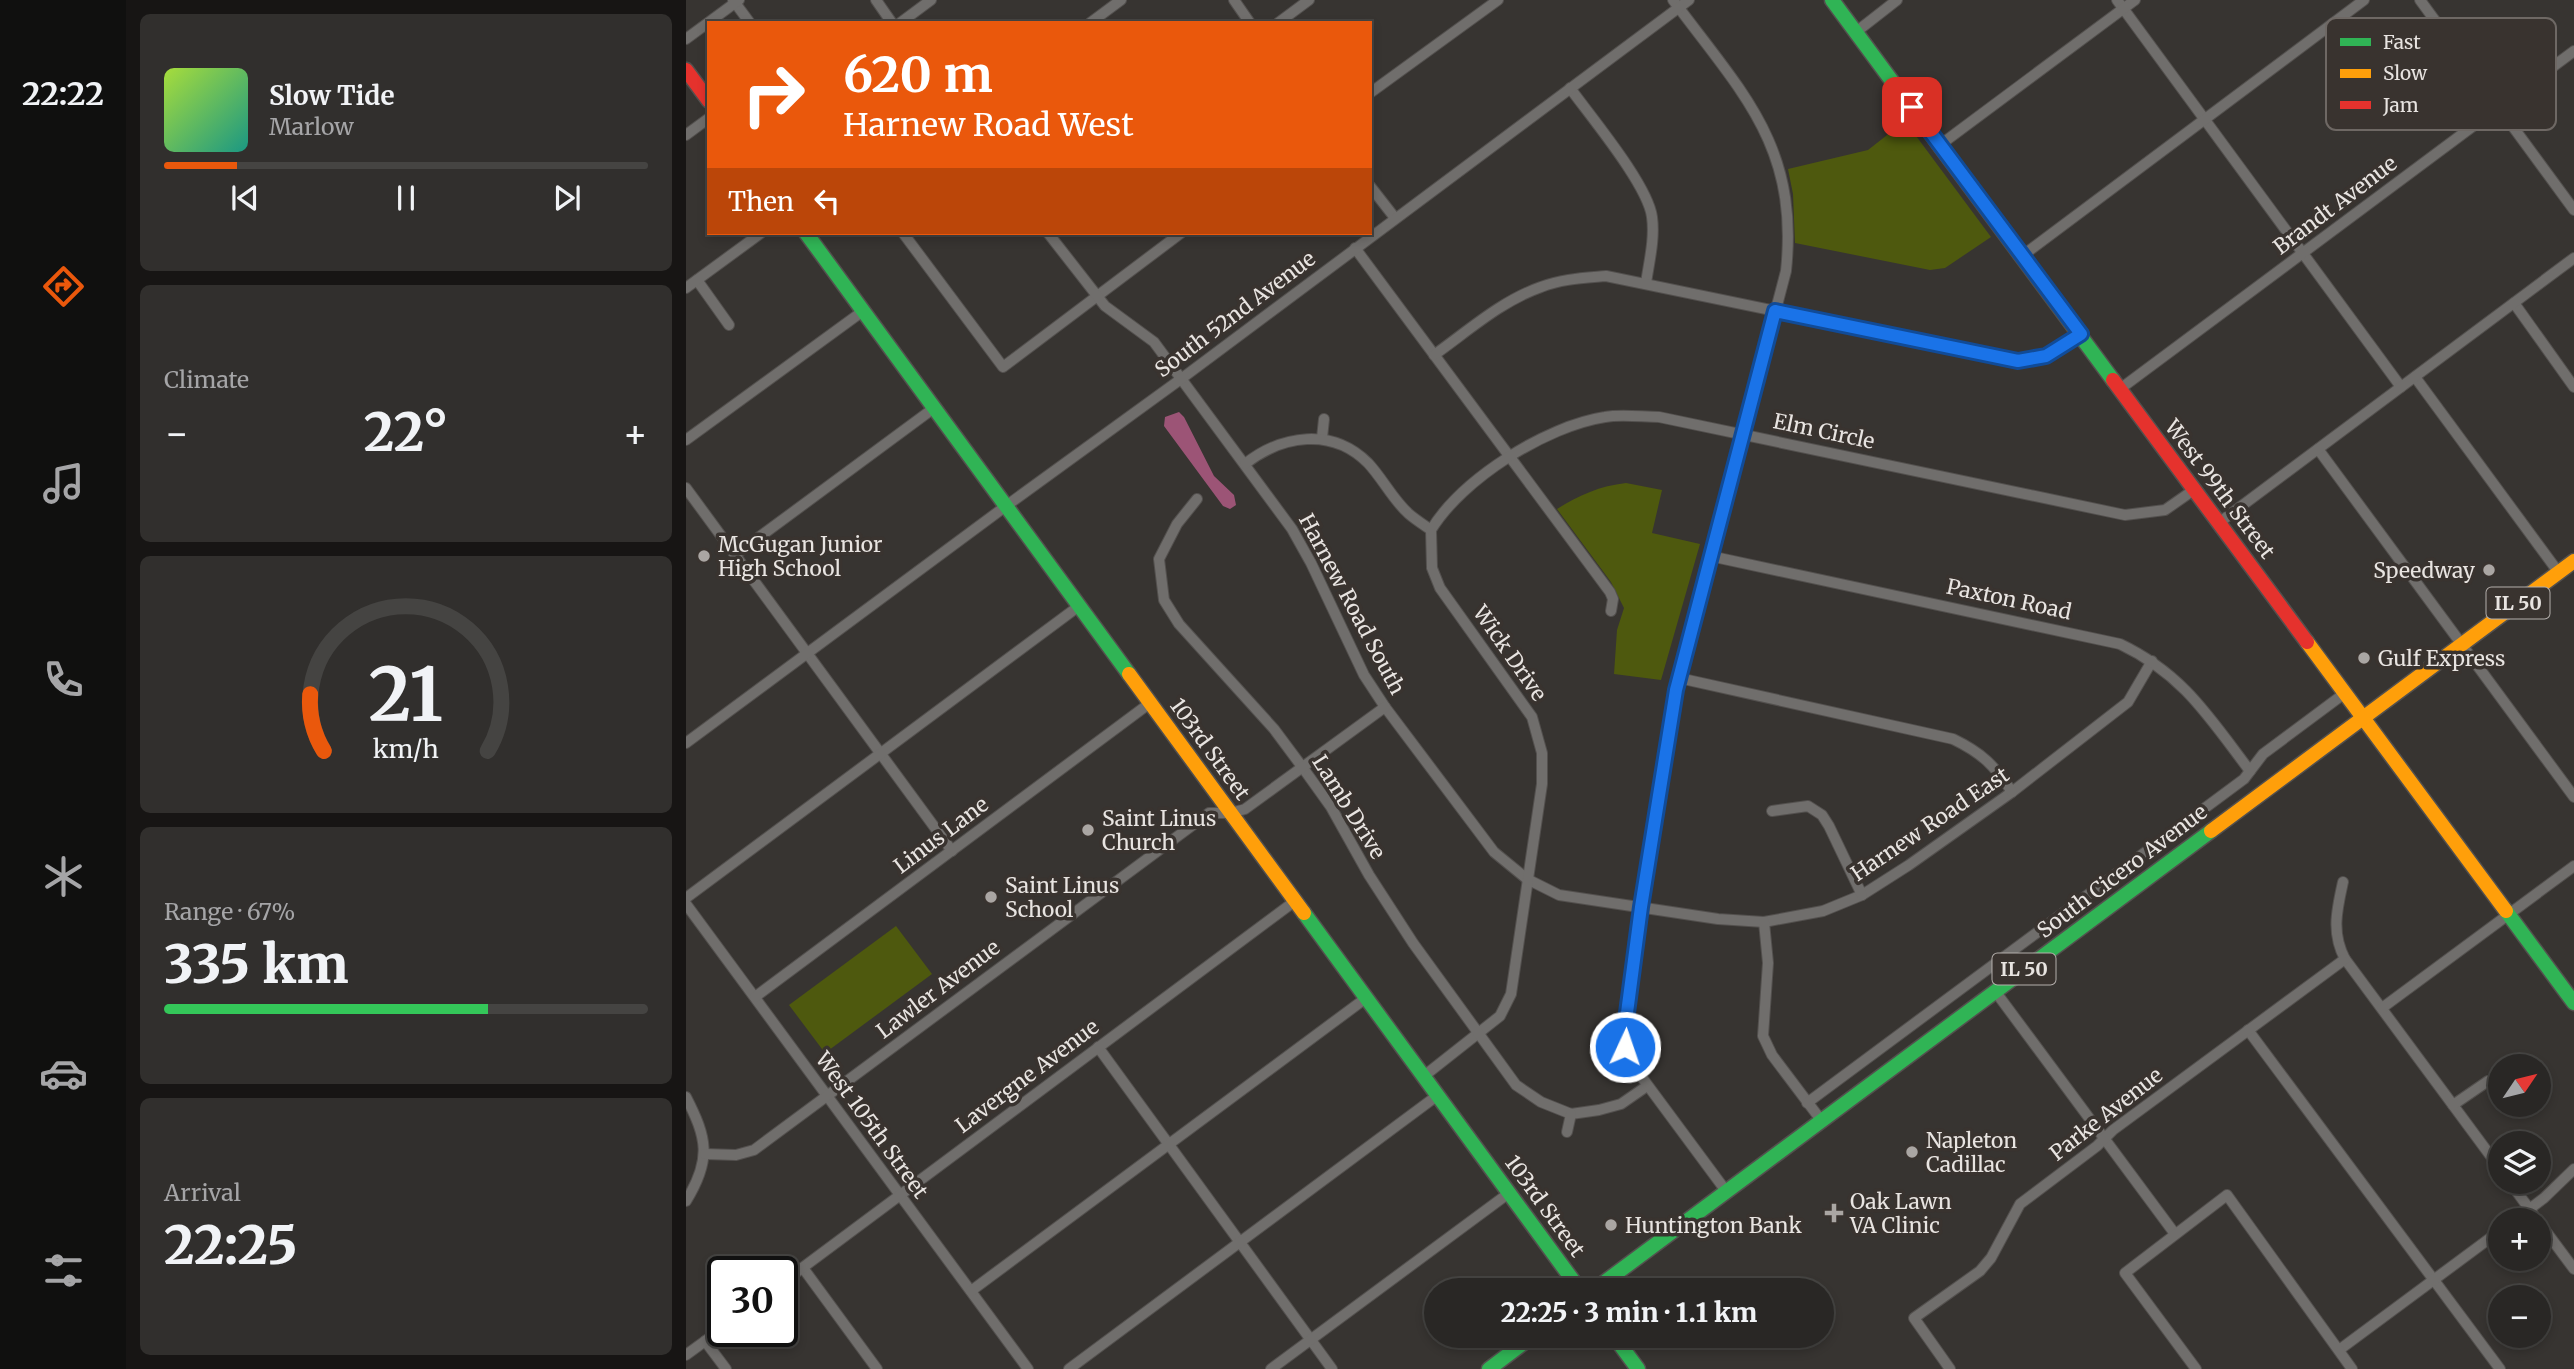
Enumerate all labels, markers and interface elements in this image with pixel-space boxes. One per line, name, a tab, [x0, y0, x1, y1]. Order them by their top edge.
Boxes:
legend	[2326, 18, 2556, 130]
text: Fast	[2383, 30, 2421, 54]
text: 620 m	[843, 44, 993, 105]
icon: right	[728, 49, 819, 140]
text: Slow	[2383, 61, 2428, 85]
text: 22:22	[22, 74, 104, 114]
pin	[1882, 77, 1942, 137]
text: Slow Tide	[269, 79, 395, 112]
icon: arrive	[1893, 88, 1931, 126]
text: Jam	[2382, 93, 2419, 117]
text: Harnew Road West	[843, 105, 1134, 145]
text: Marlow	[269, 112, 354, 141]
street label: Brandt Avenue	[2268, 150, 2402, 260]
icon: previous	[226, 179, 264, 217]
icon: pause	[387, 179, 425, 217]
icon: next	[548, 179, 586, 217]
icon: left	[808, 182, 846, 220]
text: Then	[728, 185, 794, 218]
street label: South 52nd Avenue	[1149, 245, 1321, 383]
icon: directions	[39, 262, 88, 311]
text: Climate	[164, 365, 249, 394]
text: 22°	[364, 400, 448, 465]
street label: Elm Circle	[1771, 407, 1877, 455]
text: −	[164, 410, 189, 457]
text: +	[623, 410, 648, 457]
street label: West 99th Street	[2158, 413, 2281, 564]
icon: music	[39, 459, 88, 508]
street label: Harnew Road South	[1293, 509, 1411, 699]
place label: McGugan Junior High School	[718, 531, 882, 582]
marker: McGugan Junior High School	[696, 548, 712, 564]
place label: Speedway	[2373, 557, 2476, 584]
marker: Speedway	[2481, 562, 2497, 578]
street label: Paxton Road	[1944, 573, 2074, 625]
road number: IL 50	[2486, 588, 2550, 618]
street label: Wick Drive	[1467, 599, 1553, 706]
place label: Gulf Express	[2378, 645, 2505, 672]
text: 21	[369, 649, 443, 741]
marker: Gulf Express	[2356, 650, 2372, 666]
icon: phone	[39, 655, 88, 704]
street label: 103rd Street	[1164, 693, 1256, 805]
text: km/h	[373, 732, 439, 764]
street label: Lamb Drive	[1306, 750, 1392, 864]
street label: Harnew Road East	[1846, 761, 2014, 887]
street label: Linus Lane	[888, 791, 994, 879]
street label: South Cicero Avenue	[2032, 798, 2212, 944]
place label: Saint Linus Church	[1102, 805, 1216, 856]
marker: Saint Linus Church	[1080, 822, 1096, 838]
icon: climate	[39, 852, 88, 901]
place label: Saint Linus School	[1005, 872, 1119, 923]
marker: Saint Linus School	[983, 889, 999, 905]
text: Range · 67%	[164, 897, 295, 926]
text: 335 km	[164, 932, 349, 997]
street label: Lawler Avenue	[871, 934, 1005, 1044]
road number: IL 50	[1992, 953, 2056, 984]
position arrow	[1588, 1010, 1662, 1084]
street label: Lavergne Avenue	[950, 1013, 1104, 1139]
street label: West 105th Street	[809, 1046, 934, 1204]
icon: car	[39, 1049, 88, 1098]
north arrow	[2488, 1054, 2552, 1116]
map controls	[2488, 1054, 2551, 1348]
street label: Parke Avenue	[2044, 1062, 2168, 1166]
place label: Napleton Cadillac	[1926, 1127, 2017, 1178]
button: layers	[2488, 1131, 2551, 1194]
marker: Napleton Cadillac	[1904, 1144, 1920, 1160]
street label: 103rd Street	[1499, 1150, 1591, 1262]
text: Arrival	[164, 1178, 241, 1207]
place label: Oak Lawn VA Clinic	[1849, 1188, 1952, 1239]
marker: Oak Lawn VA Clinic	[1824, 1203, 1844, 1223]
button: +	[2488, 1208, 2551, 1271]
place label: Huntington Bank	[1625, 1212, 1802, 1239]
text: 22:25	[164, 1213, 297, 1278]
marker: Huntington Bank	[1603, 1217, 1619, 1233]
icon: filters	[39, 1246, 88, 1295]
speed limit sign: 30	[707, 1256, 798, 1347]
button: −	[2488, 1285, 2551, 1348]
text: 22:25 · 3 min · 1.1 km	[1501, 1296, 1757, 1329]

